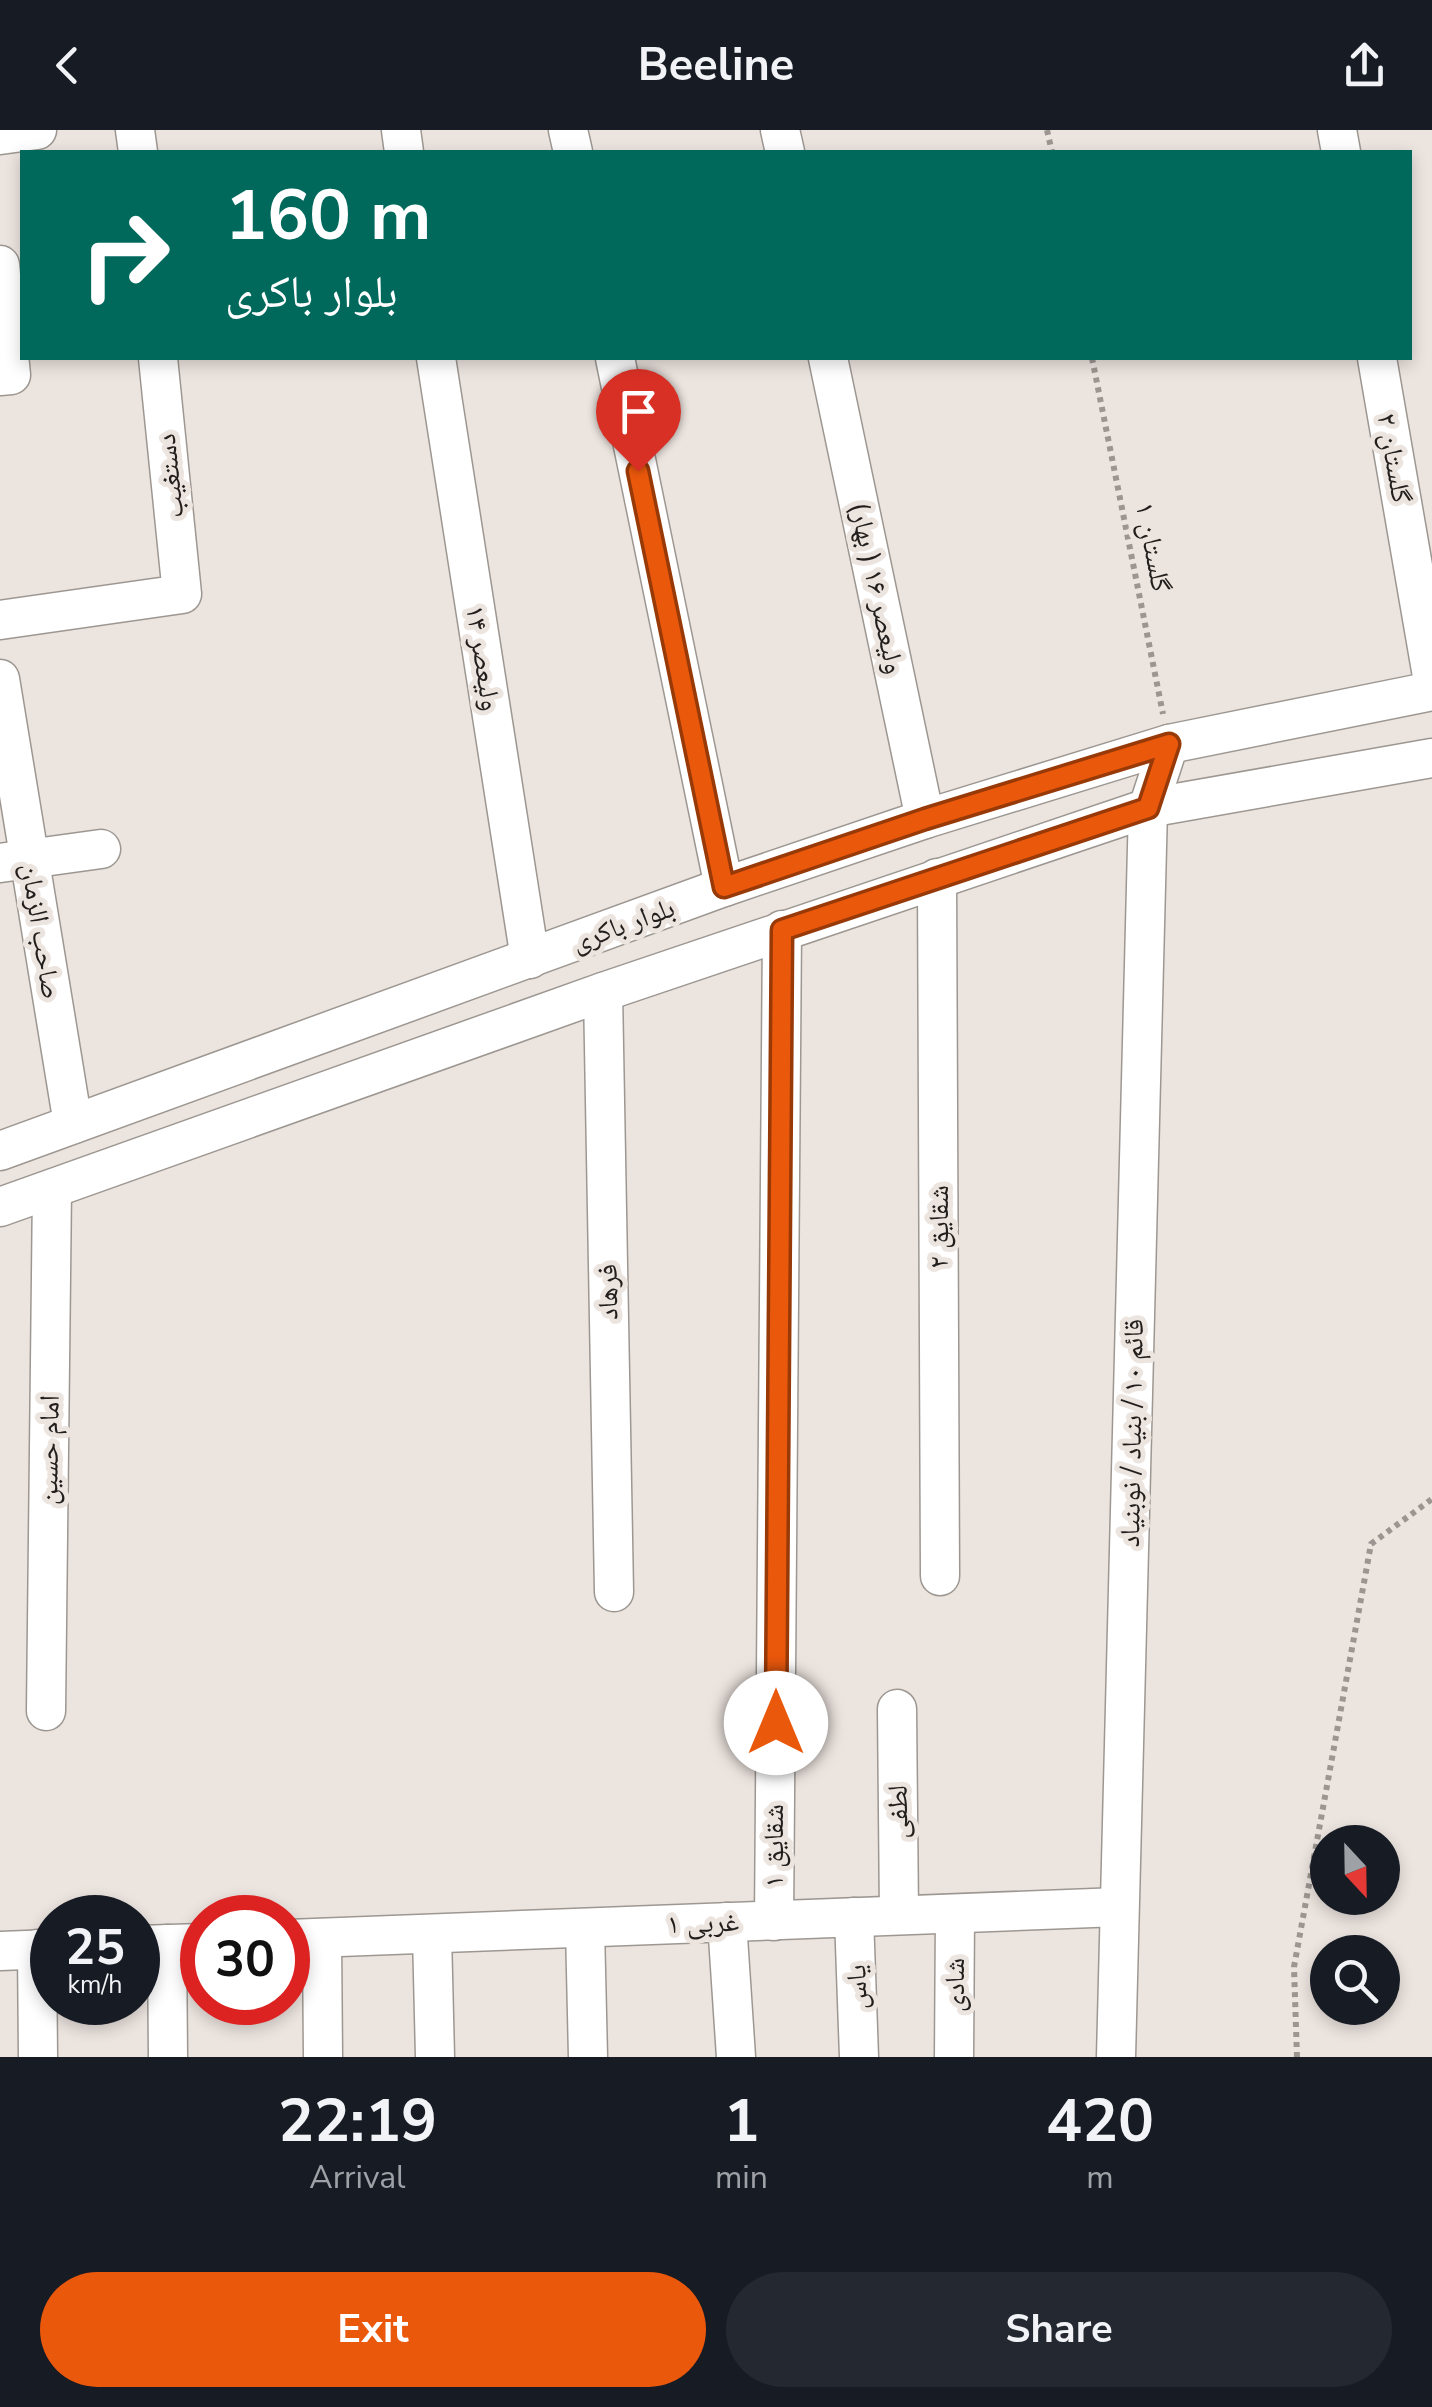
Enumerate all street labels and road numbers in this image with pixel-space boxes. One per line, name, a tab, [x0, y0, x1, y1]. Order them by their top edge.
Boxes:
street label: گلستان ۲	[1367, 410, 1421, 506]
street label: دستغیب	[147, 432, 193, 520]
street label: ولیعصر ۱۶ ( بهار)	[840, 499, 914, 677]
street label: گلستان ۱	[1126, 499, 1180, 595]
street label: ولیعصر ۱۴	[456, 603, 510, 713]
street label: صاحب الزمان	[12, 860, 70, 1002]
street label: بلوار باکری	[566, 889, 680, 961]
street label: شقایق ۲	[920, 1185, 958, 1269]
street label: فرهاد	[589, 1264, 627, 1320]
street label: قائم ۱۰ / بنیاد / نوبنیاد	[1111, 1318, 1153, 1548]
street label: امام حسین	[29, 1395, 69, 1505]
street label: لطفی	[879, 1785, 917, 1839]
street label: شقایق ۱	[755, 1804, 793, 1888]
street label: ۱ غربی	[666, 1903, 740, 1943]
street label: شادی	[936, 1958, 974, 2012]
street label: یاس	[837, 1964, 877, 2010]

